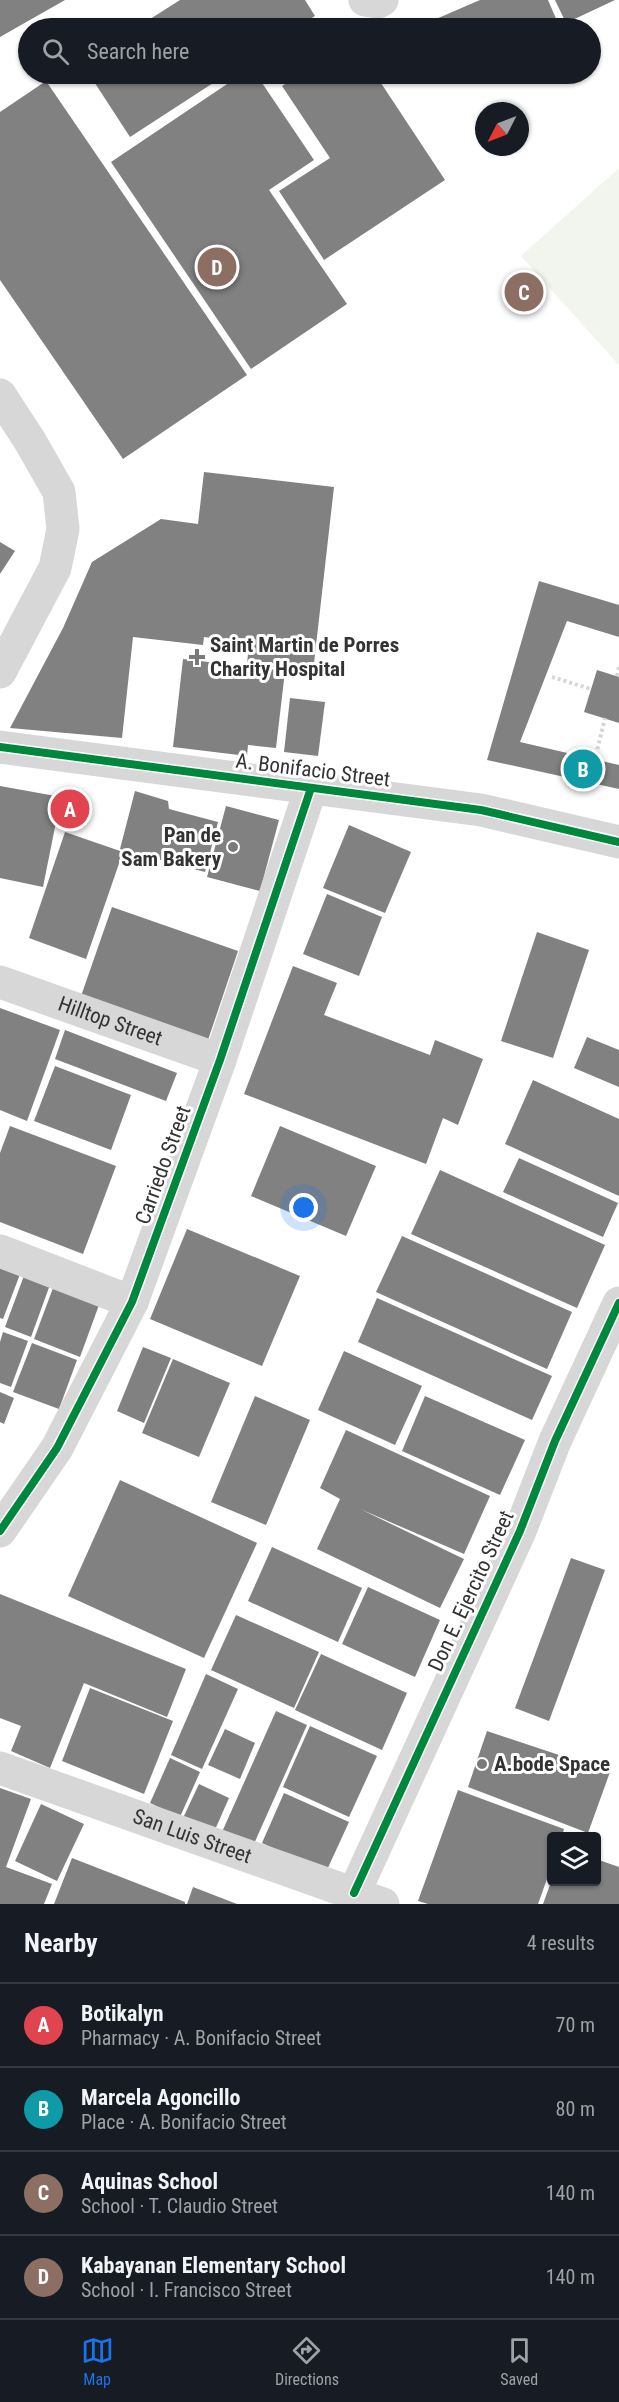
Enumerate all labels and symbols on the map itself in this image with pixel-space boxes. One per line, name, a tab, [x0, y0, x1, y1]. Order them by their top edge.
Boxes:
north arrow	[475, 102, 529, 156]
pin: D	[198, 244, 236, 290]
pin: C	[504, 270, 544, 314]
place label: Saint Martin de Porres Charity Hospital	[210, 633, 399, 681]
marker: Saint Martin de Porres Charity Hospital	[188, 648, 206, 666]
pin: B	[564, 746, 602, 792]
street label: A. Bonifacio Street	[234, 749, 392, 791]
pin: A	[50, 786, 90, 832]
place label: Pan de Sam Bakery	[121, 823, 222, 871]
marker: Pan de Sam Bakery	[226, 840, 240, 854]
street label: Hilltop Street	[55, 992, 165, 1051]
street label: Carriedo Street	[130, 1102, 196, 1228]
your location	[289, 1193, 318, 1222]
street label: Don E. Ejercito Street	[423, 1507, 519, 1675]
place label: A.bode Space	[494, 1752, 610, 1776]
marker: A.bode Space	[475, 1757, 489, 1771]
street label: San Luis Street	[130, 1804, 255, 1868]

